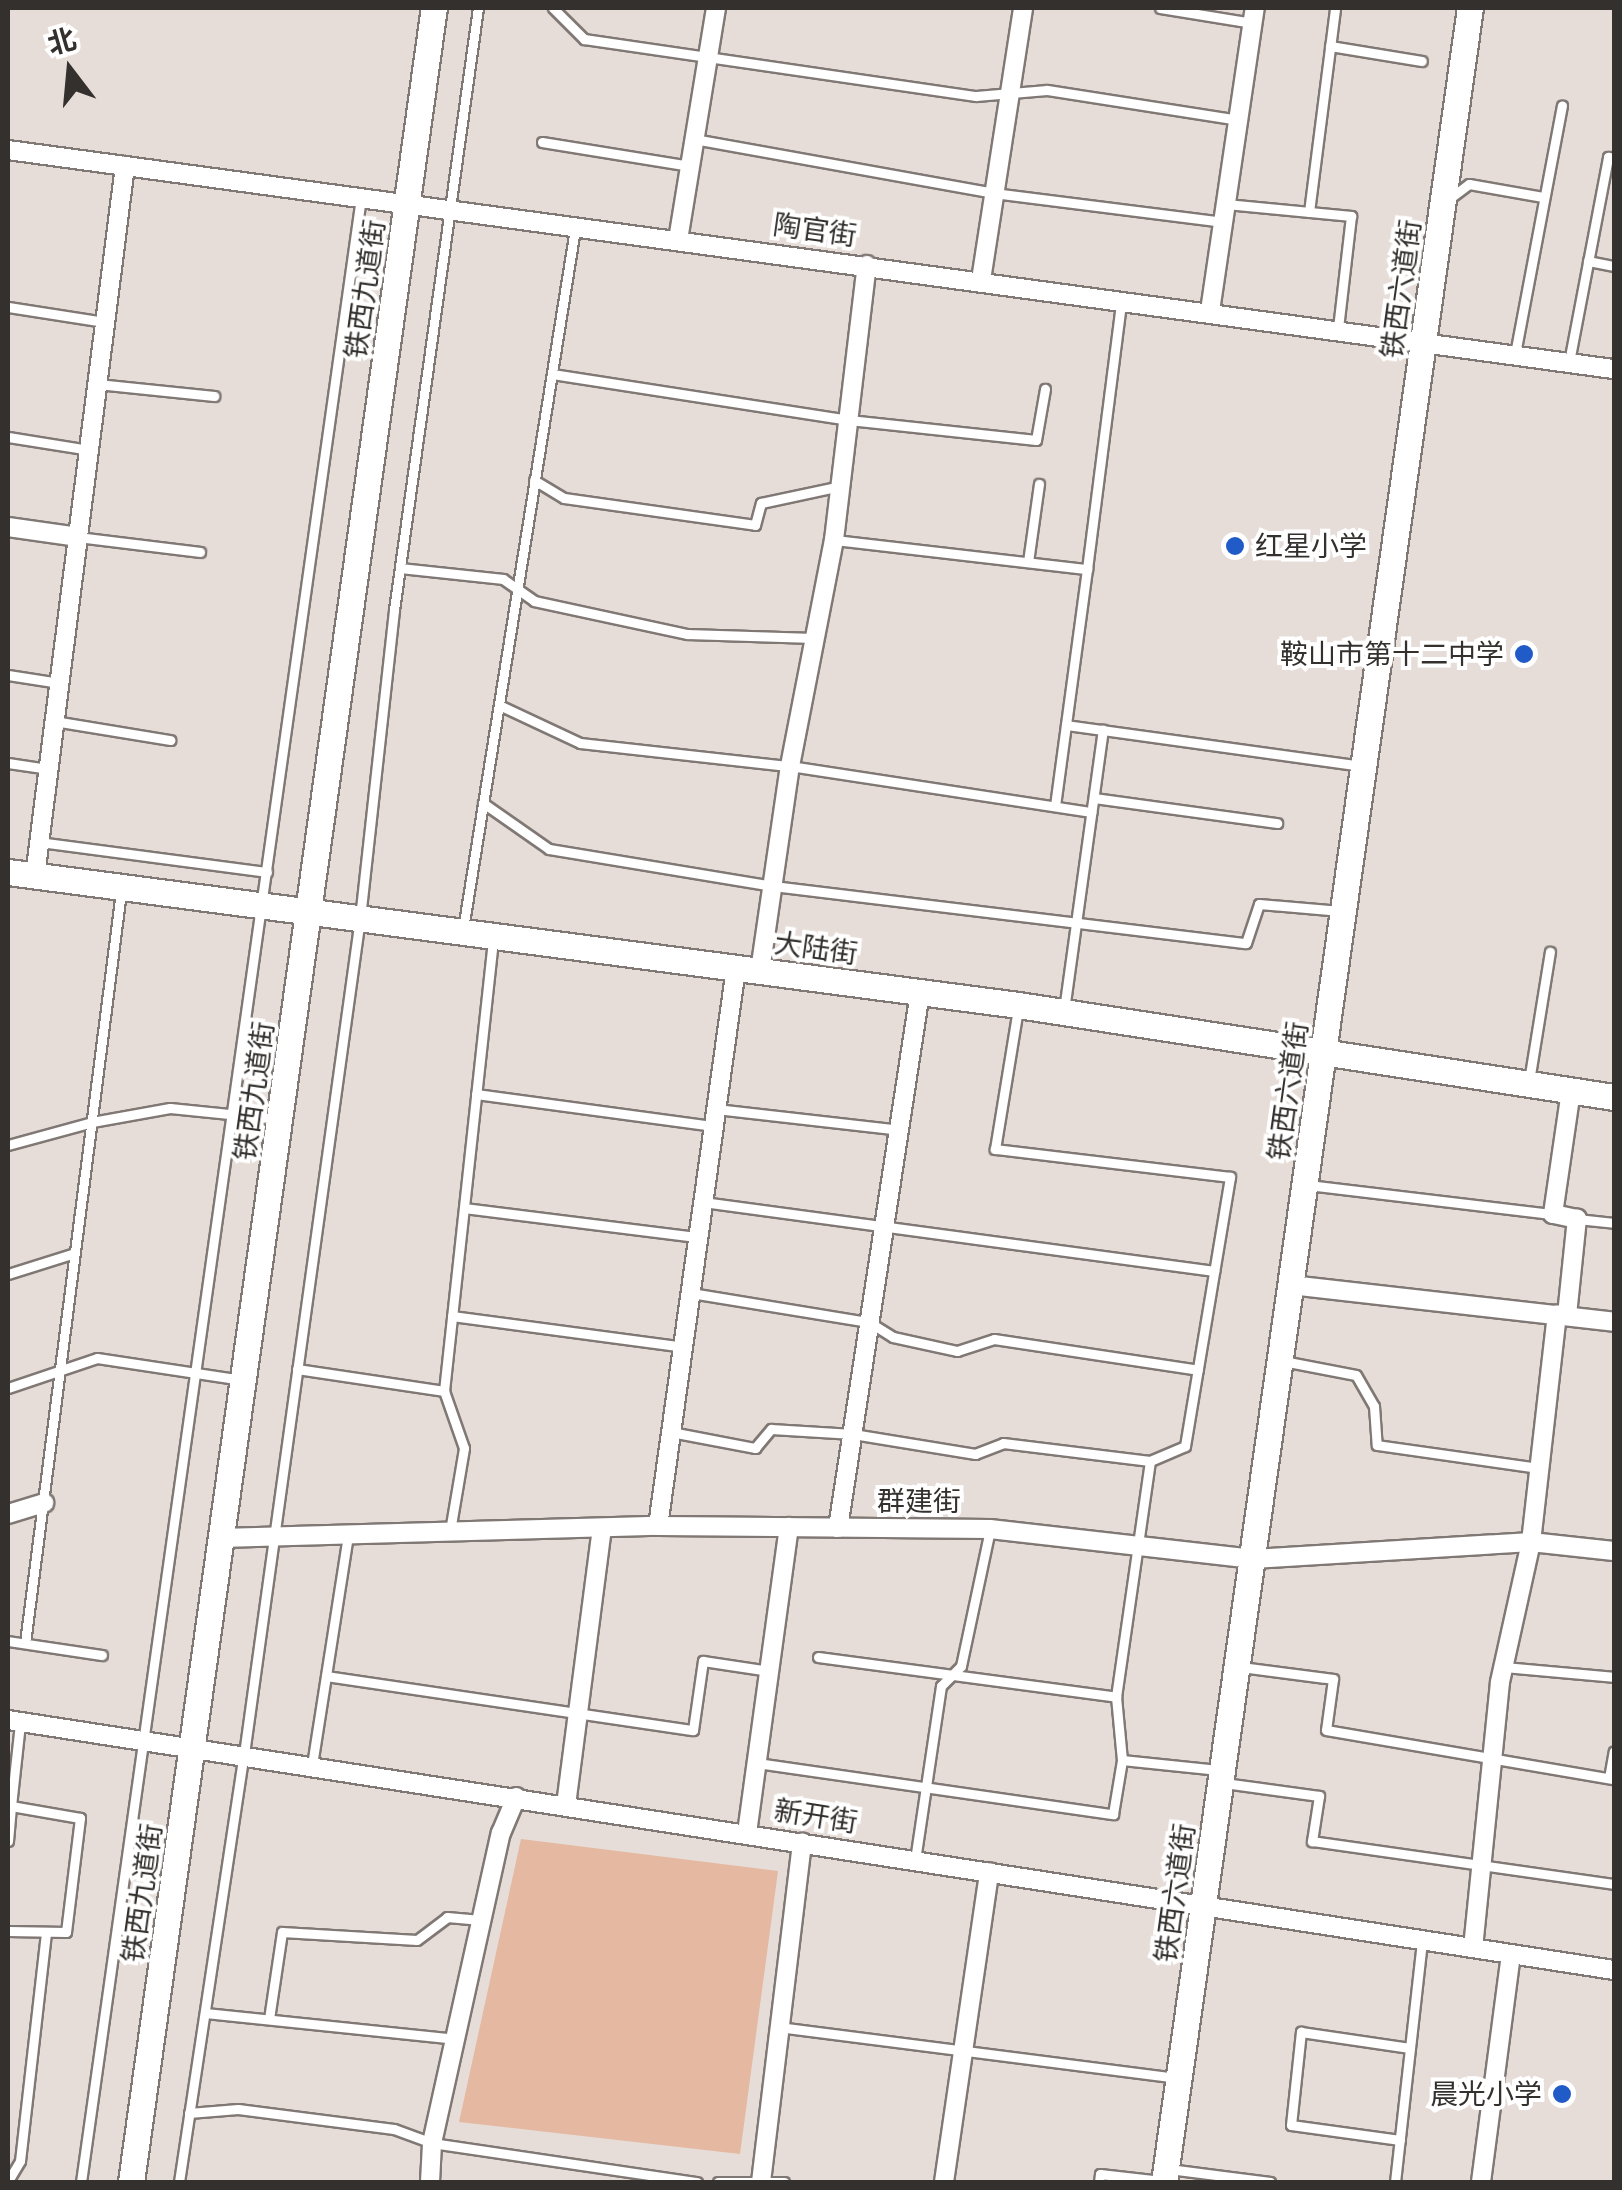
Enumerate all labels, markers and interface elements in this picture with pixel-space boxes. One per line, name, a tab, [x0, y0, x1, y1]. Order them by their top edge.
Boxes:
text: 北	[43, 19, 80, 62]
north arrow	[20, 20, 120, 120]
street label: 陶官街	[771, 208, 859, 252]
street label: 铁西九道街	[339, 217, 391, 361]
street label: 铁西六道街	[1375, 217, 1427, 361]
place label: 红星小学	[1255, 529, 1367, 563]
marker: 红星小学	[1224, 535, 1246, 557]
place label: 鞍山市第十二中学	[1280, 637, 1504, 671]
marker: 鞍山市第十二中学	[1513, 643, 1535, 665]
street label: 大陆街	[772, 926, 860, 970]
street label: 铁西九道街	[228, 1019, 280, 1163]
street label: 铁西六道街	[1262, 1019, 1314, 1163]
street label: 群建街	[877, 1484, 961, 1518]
street label: 新开街	[772, 1793, 860, 1839]
street label: 铁西九道街	[116, 1821, 168, 1965]
street label: 铁西六道街	[1149, 1821, 1201, 1965]
place label: 晨光小学	[1430, 2077, 1542, 2111]
marker: 晨光小学	[1551, 2083, 1573, 2105]

